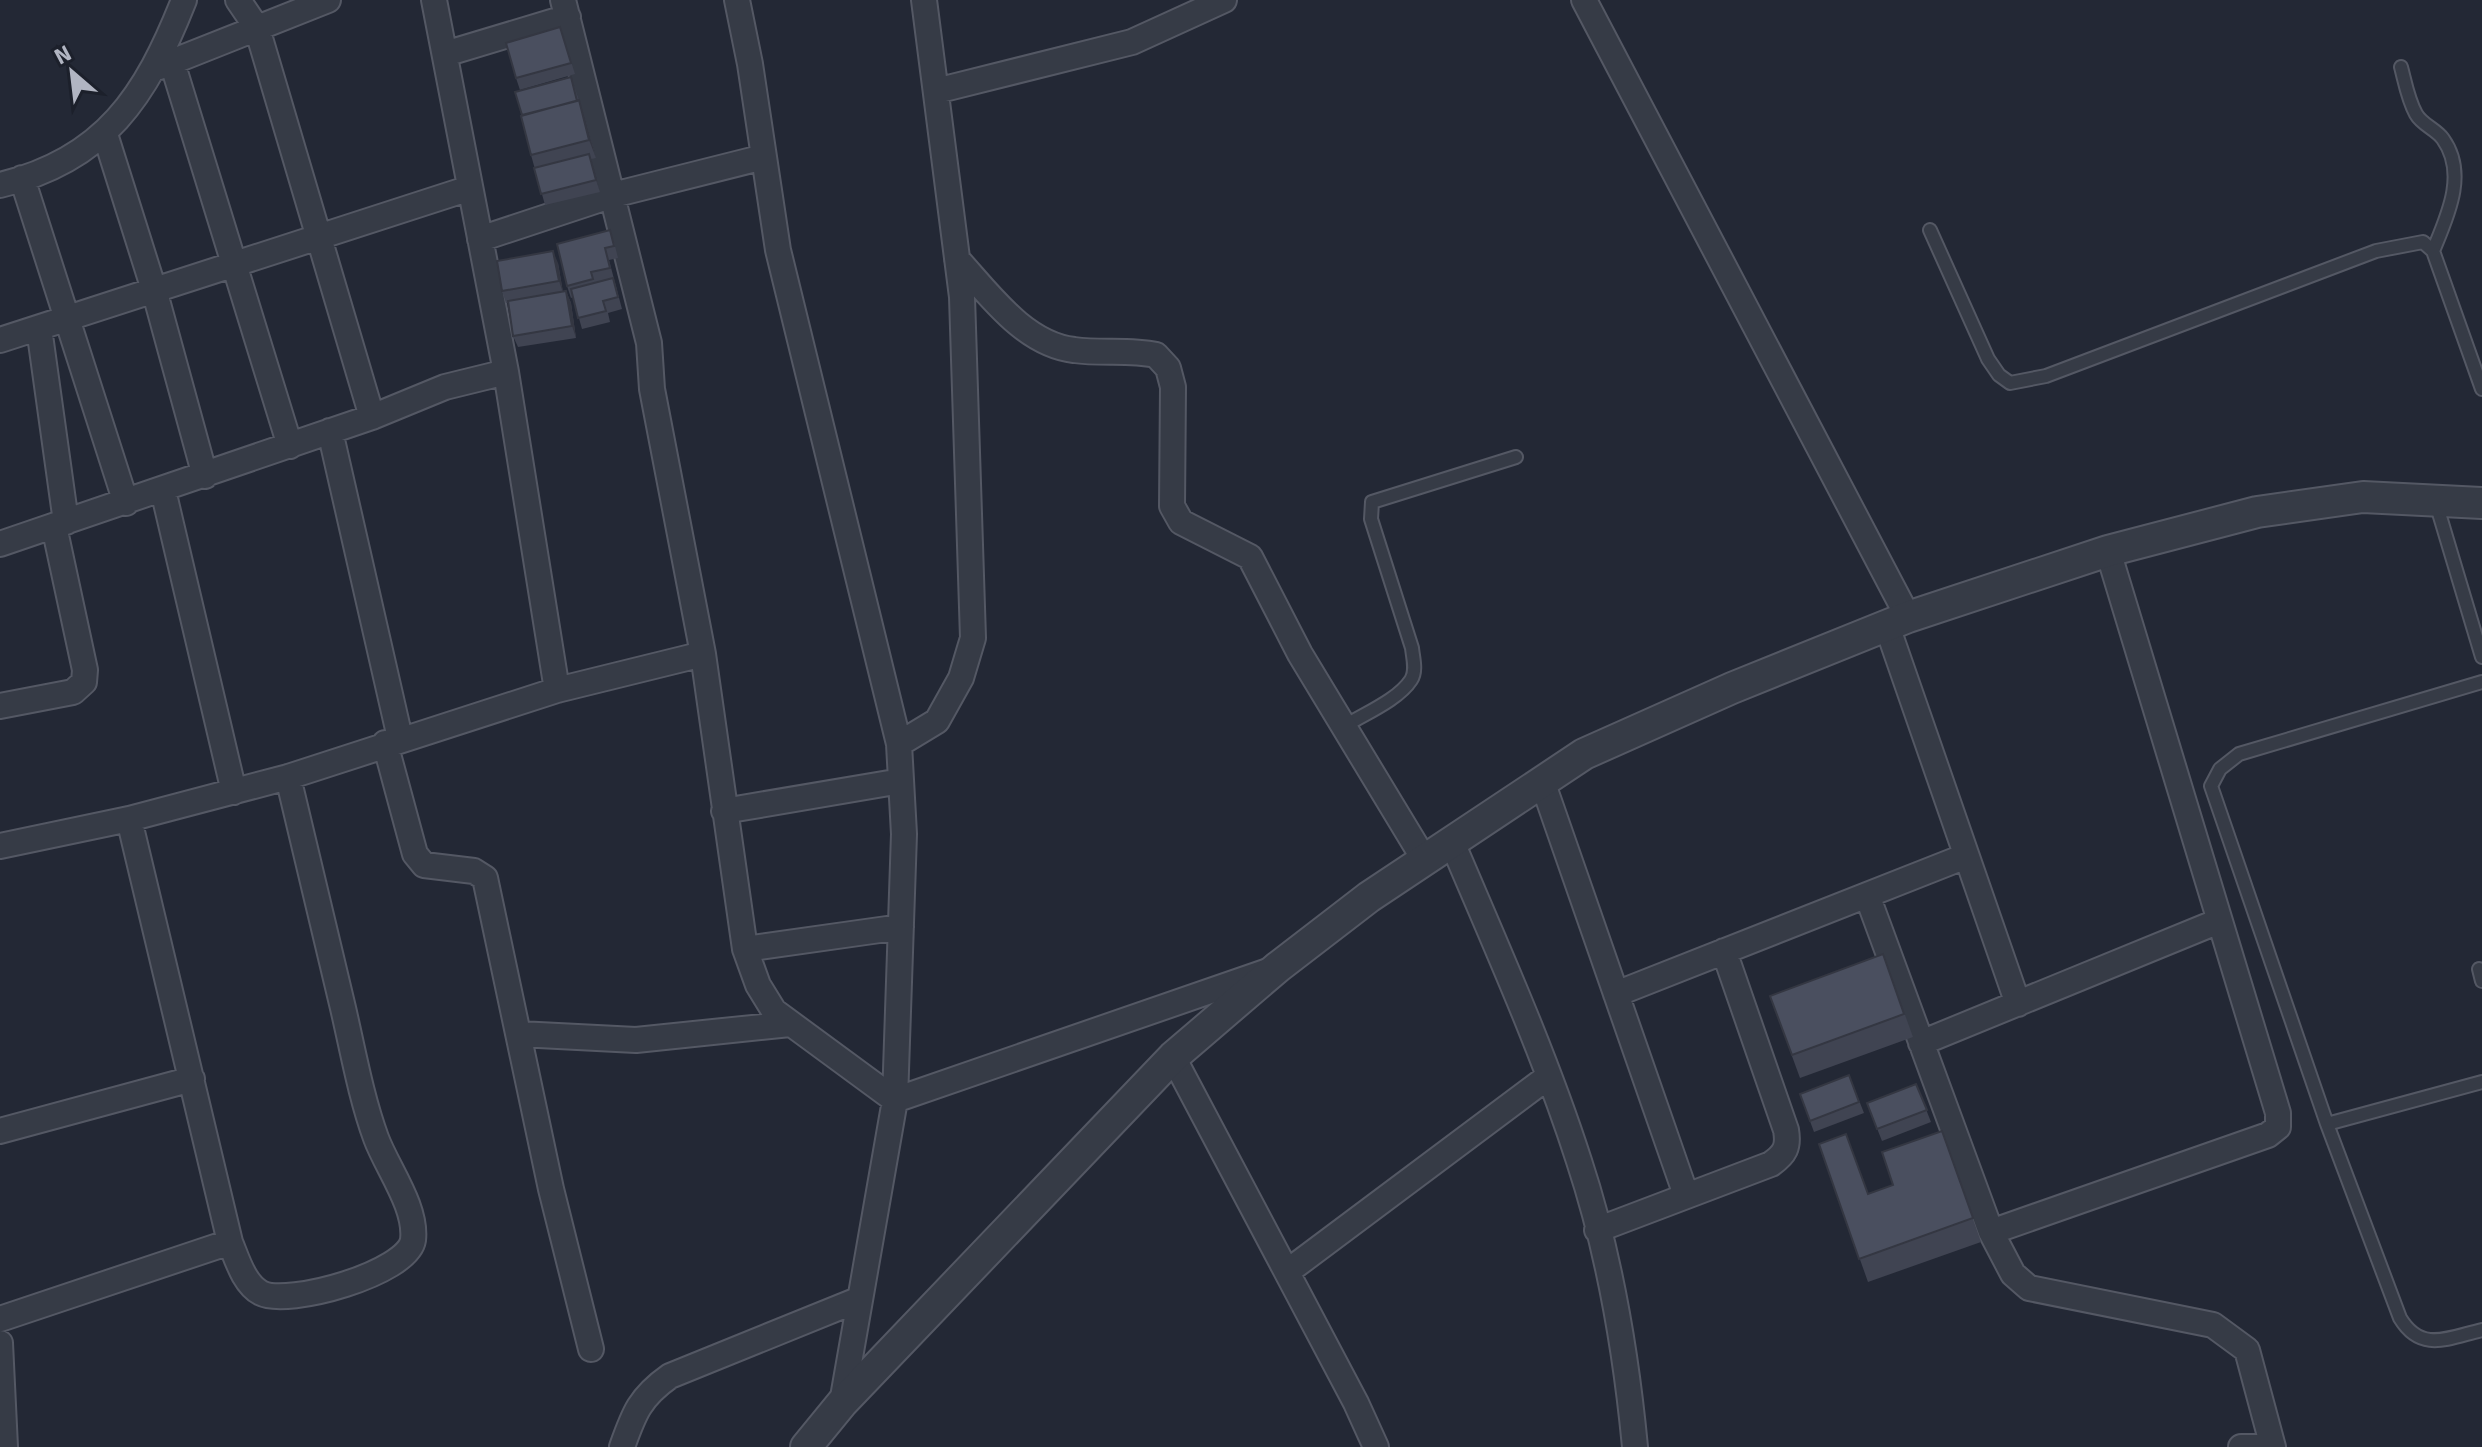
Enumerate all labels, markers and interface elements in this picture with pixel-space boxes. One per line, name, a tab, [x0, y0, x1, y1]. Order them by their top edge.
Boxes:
north arrow	[32, 32, 112, 112]
text: N	[50, 39, 76, 70]

